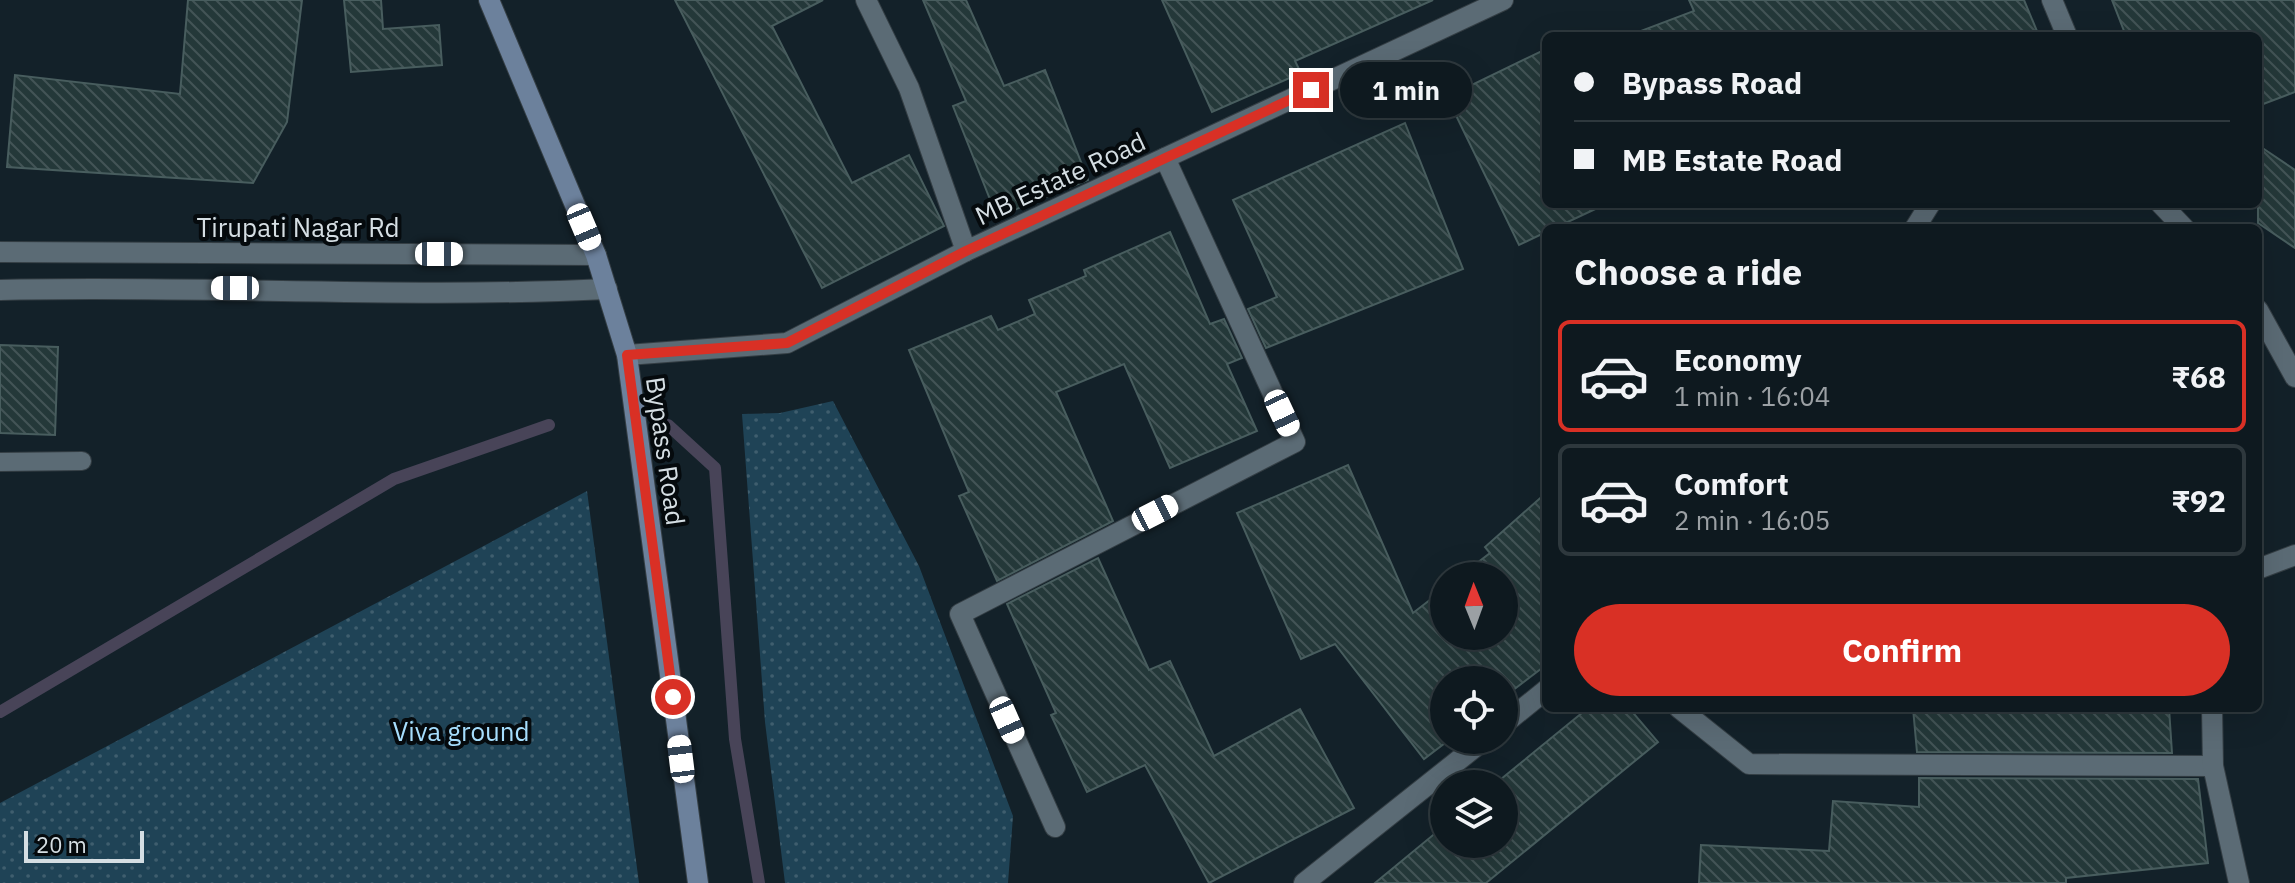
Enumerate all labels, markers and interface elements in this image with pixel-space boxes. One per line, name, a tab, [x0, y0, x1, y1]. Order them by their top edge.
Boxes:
callout: 1 min	[1339, 62, 1471, 118]
text: Bypass Road	[1622, 63, 1802, 102]
route end	[1293, 72, 1329, 108]
text: 1 min	[1372, 73, 1440, 107]
street label: MB Estate Road	[969, 124, 1151, 232]
text: MB Estate Road	[1622, 140, 1842, 179]
car	[564, 200, 604, 254]
street label: Tirupati Nagar Rd	[196, 210, 400, 244]
car	[415, 242, 463, 266]
text: Choose a ride	[1574, 248, 1802, 295]
car	[211, 276, 259, 300]
icon: car	[1578, 340, 1650, 412]
text: Economy	[1674, 340, 1802, 379]
text: ₹68	[2171, 357, 2226, 396]
street label: Bypass Road	[639, 374, 693, 528]
text: 1 min · 16:04	[1674, 379, 1830, 413]
car	[1261, 386, 1303, 440]
icon: car	[1578, 464, 1650, 536]
text: Comfort	[1674, 464, 1789, 503]
text: ₹92	[2171, 481, 2226, 520]
car	[1128, 491, 1182, 535]
text: 2 min · 16:05	[1674, 503, 1830, 537]
north arrow	[1430, 562, 1518, 650]
map controls	[1430, 562, 1518, 858]
button: Confirm	[1574, 604, 2230, 696]
button: locate	[1430, 666, 1518, 754]
route start	[655, 679, 691, 715]
car	[986, 693, 1028, 747]
park label: Viva ground	[392, 714, 530, 748]
car	[666, 734, 696, 784]
button: layers	[1430, 770, 1518, 858]
scale bar	[24, 827, 144, 863]
text: 20 m	[36, 830, 87, 859]

